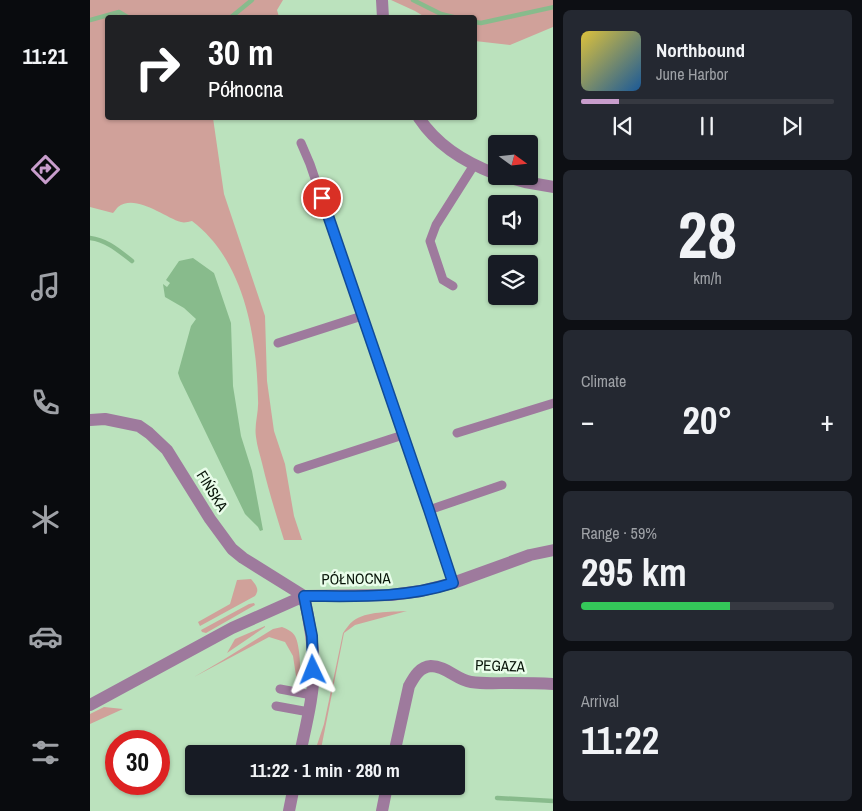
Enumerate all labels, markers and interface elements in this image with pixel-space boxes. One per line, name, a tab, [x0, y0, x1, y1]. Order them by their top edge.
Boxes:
text: 30 m	[208, 29, 273, 76]
icon: right	[125, 35, 190, 100]
text: Northbound	[656, 37, 745, 63]
text: 11:21	[22, 41, 68, 71]
text: June Harbor	[656, 63, 728, 85]
text: Północna	[208, 74, 283, 104]
icon: previous	[609, 112, 637, 140]
icon: pause	[693, 112, 721, 140]
icon: next	[778, 112, 806, 140]
north arrow	[488, 135, 538, 185]
map controls	[488, 135, 538, 305]
icon: directions	[28, 152, 63, 187]
pin	[301, 177, 343, 219]
icon: arrive	[308, 184, 336, 212]
text: 28	[678, 191, 737, 278]
button: sound	[488, 195, 538, 245]
button: layers	[488, 255, 538, 305]
text: km/h	[693, 267, 722, 289]
icon: music	[28, 269, 63, 304]
text: Climate	[581, 370, 626, 392]
icon: phone	[28, 385, 63, 420]
text: 20°	[683, 395, 732, 446]
text: −	[581, 402, 594, 440]
text: +	[821, 402, 834, 440]
street label: FIŃSKA	[192, 466, 234, 516]
icon: climate	[28, 502, 63, 537]
text: Range · 59%	[581, 522, 657, 544]
text: 295 km	[581, 547, 687, 598]
street label: PÓŁNOCNA	[321, 567, 391, 590]
icon: car	[28, 619, 63, 654]
position arrow	[286, 643, 338, 695]
street label: PEGAZA	[475, 654, 526, 677]
text: Arrival	[581, 690, 619, 712]
text: 11:22	[581, 715, 659, 766]
speed limit sign: 30	[105, 730, 170, 795]
icon: filters	[28, 735, 63, 770]
text: 11:22 · 1 min · 280 m	[250, 757, 400, 783]

